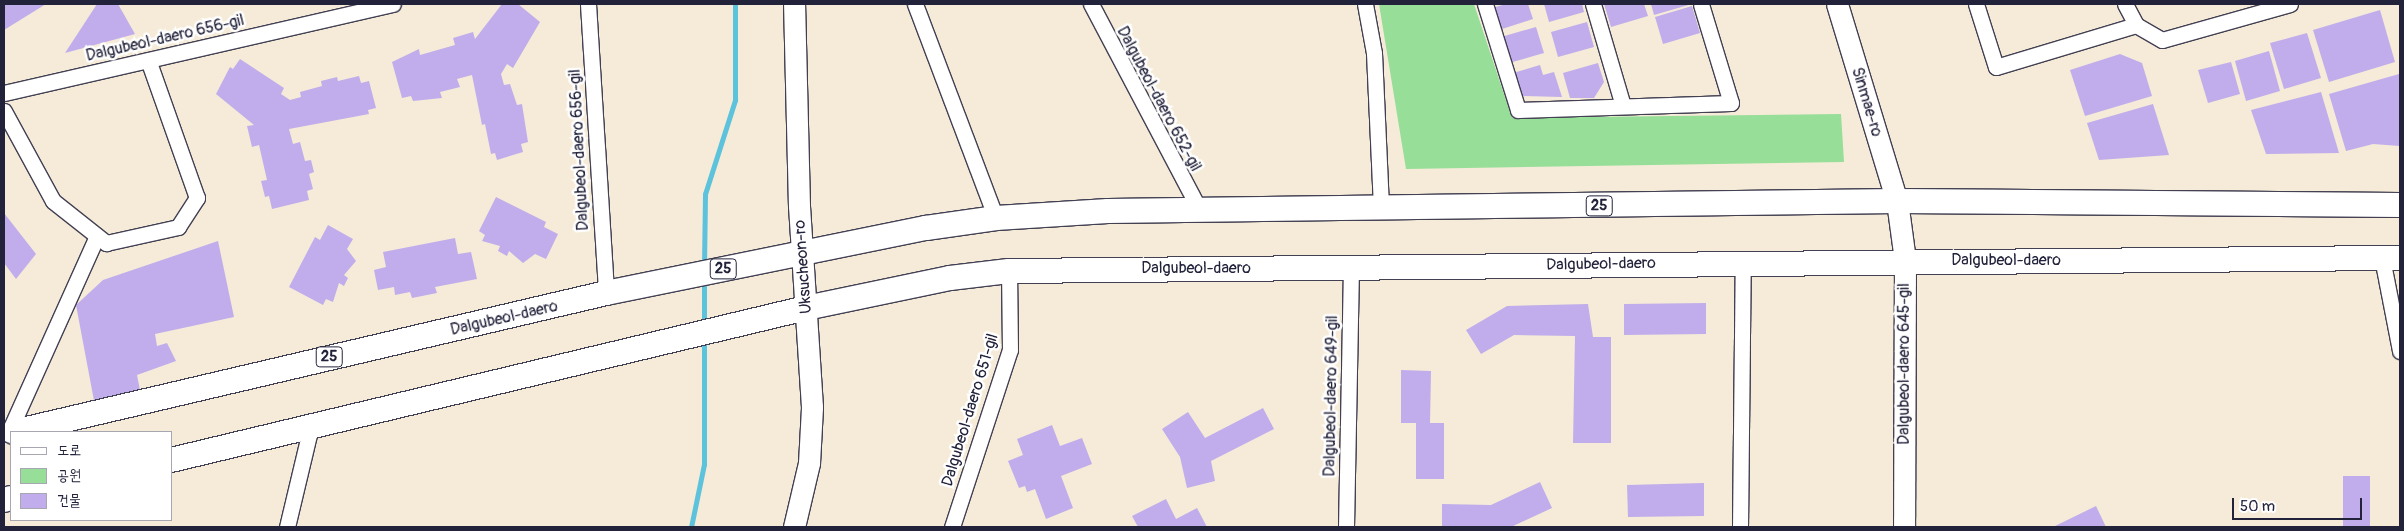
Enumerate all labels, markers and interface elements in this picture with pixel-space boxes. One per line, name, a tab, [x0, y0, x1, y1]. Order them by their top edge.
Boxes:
street label: Dalgubeol-daero 656-gil	[84, 10, 246, 66]
street label: Dalgubeol-daero 652-gil	[1113, 23, 1205, 175]
street label: Sinmae-ro	[1847, 65, 1887, 139]
street label: Dalgubeol-daero 656-gil	[565, 69, 593, 231]
road number: 25	[1585, 194, 1613, 218]
street label: Uksucheon-ro	[790, 219, 816, 315]
street label: Dalgubeol-daero	[1951, 250, 2061, 270]
street label: Dalgubeol-daero	[1546, 253, 1656, 275]
road number: 25	[709, 256, 737, 282]
street label: Dalgubeol-daero	[1141, 258, 1251, 278]
street label: Dalgubeol-daero 645-gil	[1894, 283, 1914, 445]
street label: Dalgubeol-daero	[448, 296, 560, 340]
street label: Dalgubeol-daero 649-gil	[1320, 315, 1342, 477]
street label: Dalgubeol-daero 651-gil	[938, 331, 1002, 489]
road number: 25	[315, 344, 343, 370]
legend	[10, 431, 172, 521]
text: 도로	[57, 441, 81, 460]
text: 공원	[57, 466, 81, 485]
scale bar	[2234, 488, 2364, 520]
text: 건물	[57, 491, 81, 510]
text: 50 m	[2240, 497, 2275, 516]

